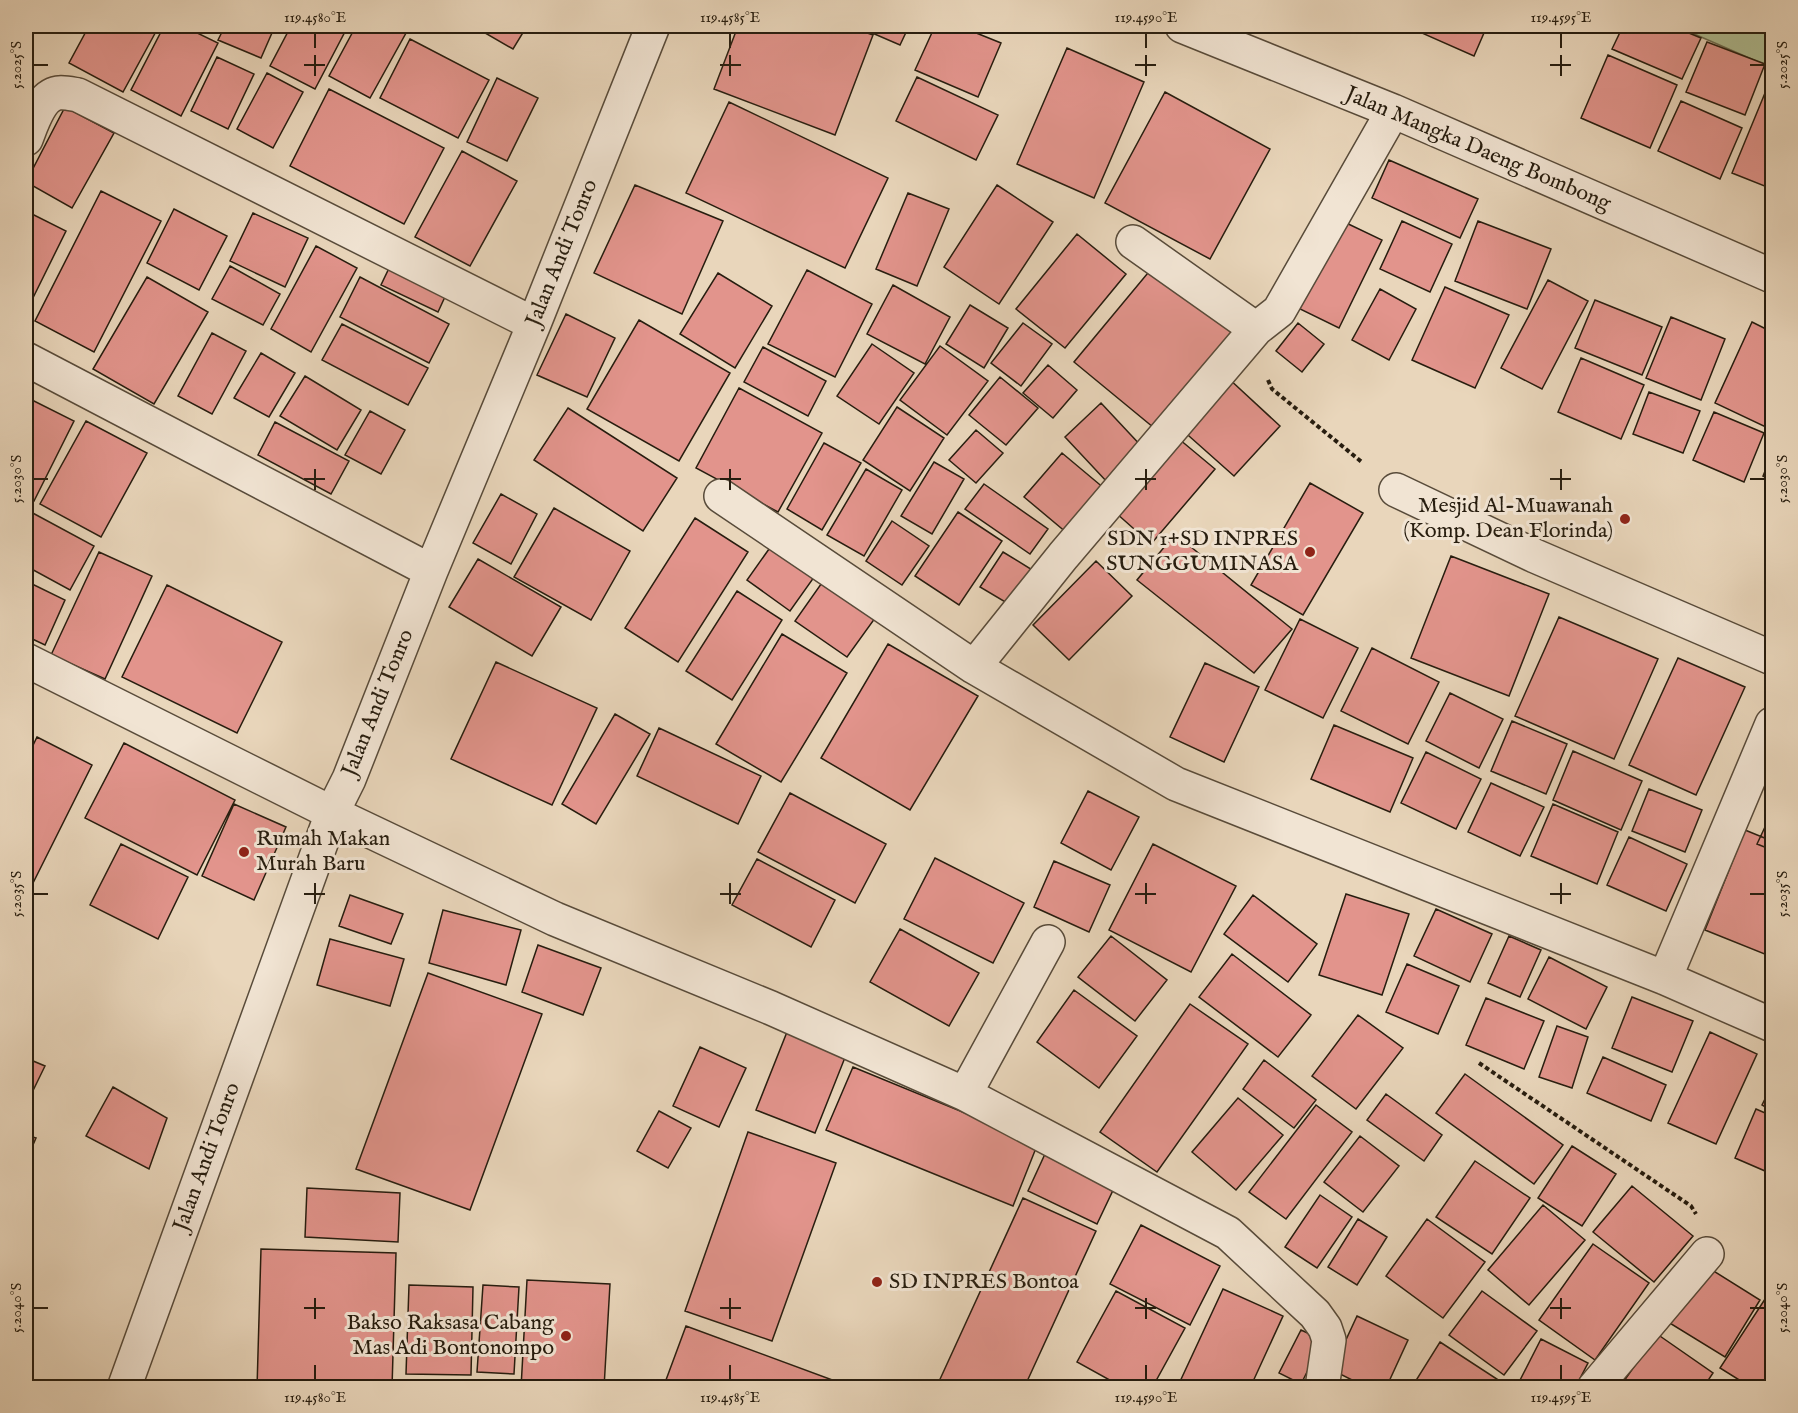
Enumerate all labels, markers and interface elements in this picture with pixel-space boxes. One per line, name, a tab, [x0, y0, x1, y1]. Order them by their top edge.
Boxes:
text: 119.4580°E	[284, 8, 346, 27]
text: 119.4585°E	[700, 8, 760, 27]
text: 119.4590°E	[1115, 8, 1177, 27]
text: 119.4595°E	[1531, 8, 1591, 27]
text: 5.2025°S	[7, 41, 26, 89]
text: 5.2025°S	[1773, 41, 1792, 89]
street label: Jalan Mangka Daeng Bombong	[1338, 79, 1616, 218]
street label: Jalan Andi Tonro	[519, 175, 604, 334]
text: 5.2030°S	[7, 455, 26, 503]
text: 5.2030°S	[1773, 455, 1792, 503]
place label: Mesjid Al-Muawanah (Komp. Dean Florinda)	[1403, 492, 1613, 545]
marker: Mesjid Al-Muawanah (Komp. Dean Florinda)	[1618, 512, 1632, 526]
place label: SDN 1+SD INPRES SUNGGUMINASA	[1106, 525, 1299, 578]
marker: SDN 1+SD INPRES SUNGGUMINASA	[1303, 545, 1317, 559]
street label: Jalan Andi Tonro	[335, 625, 420, 784]
place label: Rumah Makan Murah Baru	[256, 825, 391, 878]
marker: Rumah Makan Murah Baru	[237, 845, 251, 859]
text: 5.2035°S	[7, 871, 26, 917]
text: 5.2035°S	[1773, 871, 1792, 917]
street label: Jalan Andi Tonro	[166, 1079, 247, 1238]
place label: SD INPRES Bontoa	[889, 1268, 1079, 1296]
marker: SD INPRES Bontoa	[870, 1275, 884, 1289]
text: 5.2040°S	[7, 1283, 26, 1333]
text: 5.2040°S	[1773, 1283, 1792, 1333]
place label: Bakso Raksasa Cabang Mas Adi Bontonompo	[346, 1309, 555, 1362]
marker: Bakso Raksasa Cabang Mas Adi Bontonompo	[559, 1329, 573, 1343]
text: 119.4580°E	[284, 1388, 346, 1407]
text: 119.4585°E	[700, 1388, 760, 1407]
text: 119.4590°E	[1115, 1388, 1177, 1407]
text: 119.4595°E	[1531, 1388, 1591, 1407]

